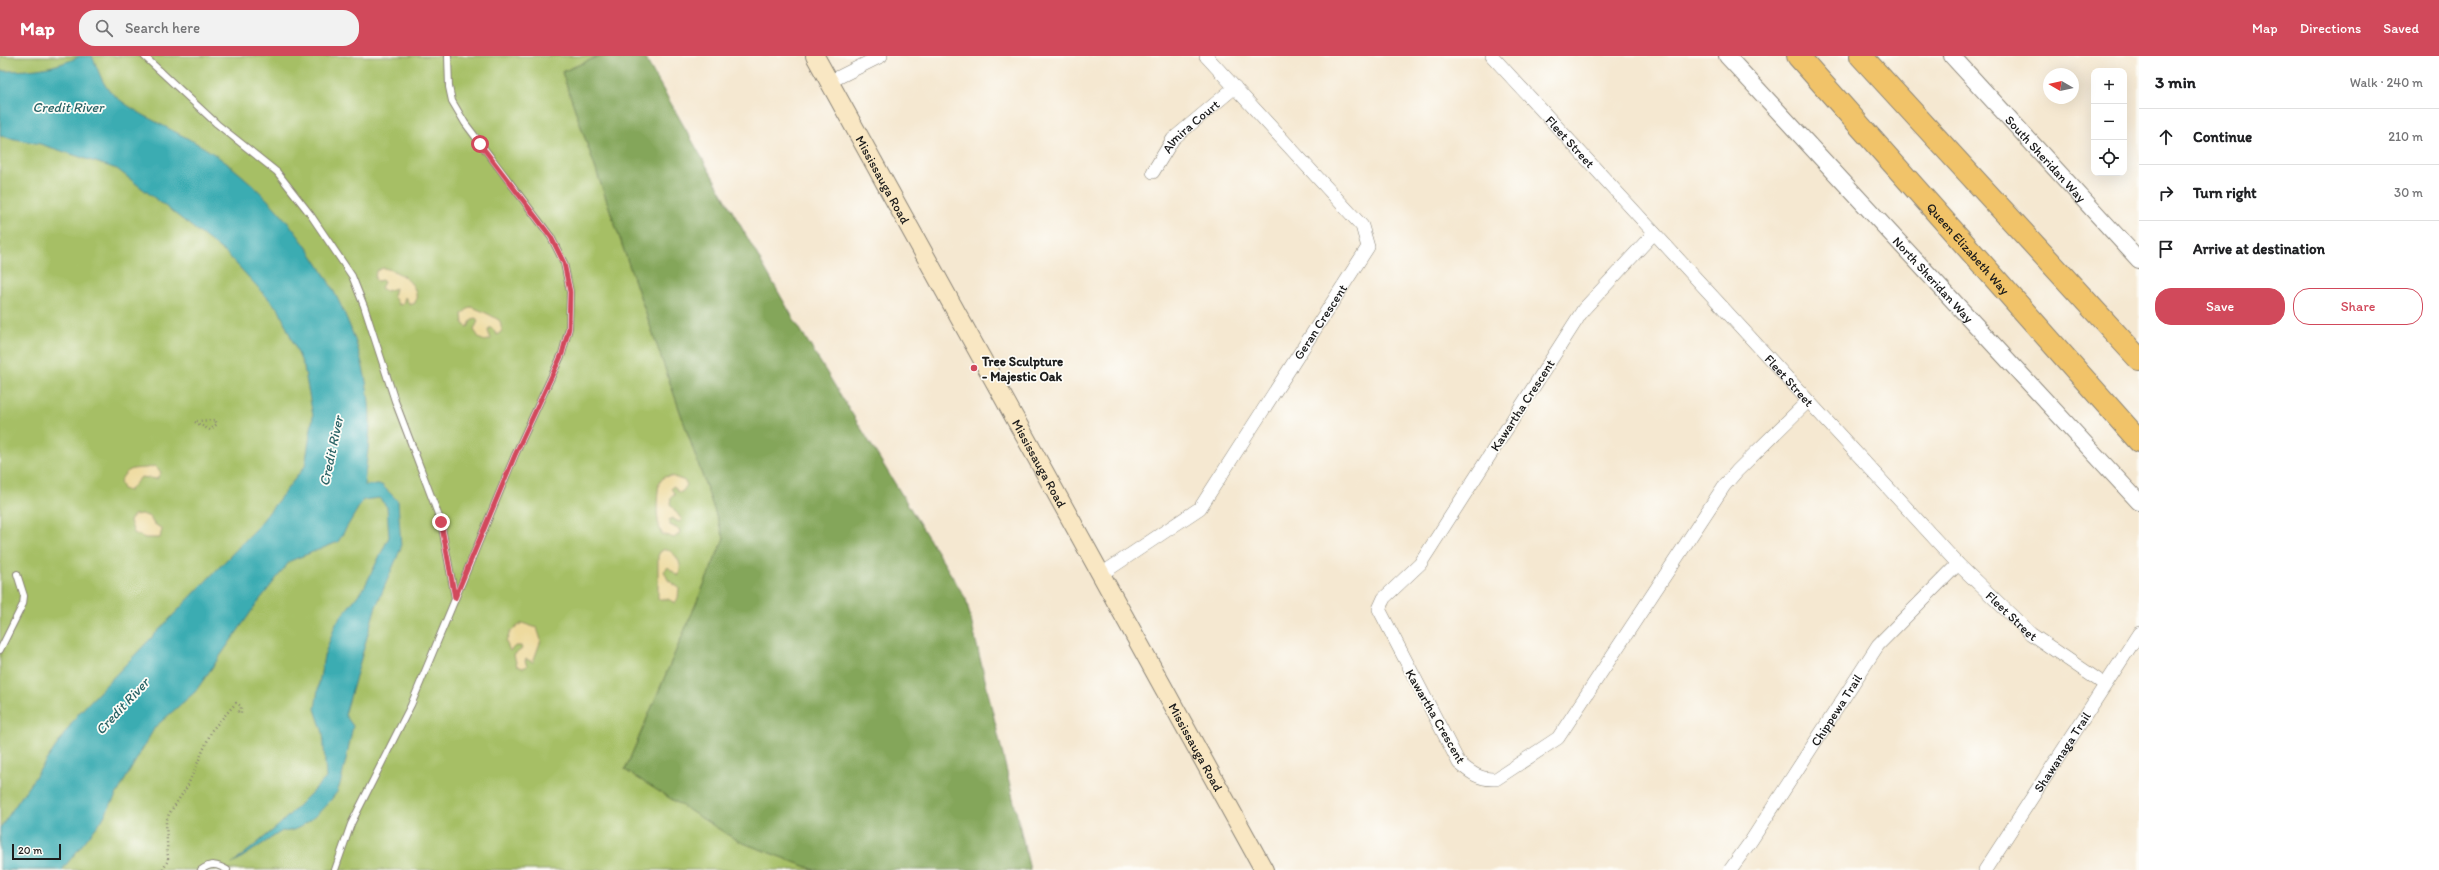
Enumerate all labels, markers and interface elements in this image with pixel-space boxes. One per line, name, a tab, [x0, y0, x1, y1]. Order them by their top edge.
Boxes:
search box	[79, 10, 359, 46]
text: Map	[20, 17, 55, 40]
icon: search	[93, 17, 115, 39]
text: Search here	[125, 19, 200, 37]
text: Map	[2252, 20, 2278, 37]
text: Directions	[2300, 20, 2361, 37]
text: Saved	[2383, 20, 2419, 37]
north arrow	[2043, 68, 2079, 104]
map controls	[2091, 68, 2127, 176]
button: +	[2091, 68, 2127, 104]
text: 3 min	[2155, 72, 2196, 92]
text: Walk · 240 m	[2350, 75, 2423, 90]
street label: Almira Court	[1159, 96, 1222, 156]
water label: Credit River	[32, 99, 105, 116]
button: −	[2091, 104, 2127, 140]
street label: South Sheridan Way	[2002, 112, 2089, 205]
street label: Fleet Street	[1542, 113, 1598, 171]
icon: ahead	[2155, 126, 2177, 148]
text: Continue	[2193, 128, 2252, 146]
text: 210 m	[2388, 129, 2423, 144]
street label: Mississauga Road	[852, 133, 913, 226]
route start	[471, 135, 489, 153]
button: locate	[2091, 140, 2127, 176]
icon: right	[2155, 182, 2177, 204]
text: Turn right	[2193, 184, 2257, 202]
text: 30 m	[2394, 185, 2423, 200]
street label: Queen Elizabeth Way	[1924, 200, 2013, 298]
street label: North Sheridan Way	[1889, 234, 1976, 326]
icon: arrive	[2155, 238, 2177, 260]
text: Arrive at destination	[2193, 240, 2325, 258]
street label: Geran Crescent	[1291, 281, 1350, 362]
button: Save	[2155, 288, 2285, 325]
button: Share	[2293, 288, 2423, 325]
street label: Fleet Street	[1761, 351, 1817, 410]
place label: Tree Sculpture - Majestic Oak	[981, 354, 1063, 385]
street label: Kawartha Crescent	[1487, 357, 1558, 454]
marker: Tree Sculpture - Majestic Oak	[969, 363, 979, 373]
water label: Credit River	[316, 413, 348, 488]
street label: Mississauga Road	[1009, 417, 1069, 510]
route end	[432, 513, 450, 531]
street label: Fleet Street	[1983, 588, 2040, 644]
street label: Kawartha Crescent	[1403, 667, 1469, 766]
street label: Chippewa Trail	[1808, 671, 1865, 749]
water label: Credit River	[92, 673, 154, 738]
street label: Mississauga Road	[1165, 700, 1226, 794]
street label: Shawanaga Trail	[2031, 709, 2094, 795]
scale bar	[12, 842, 61, 861]
text: 20 m	[18, 844, 42, 857]

